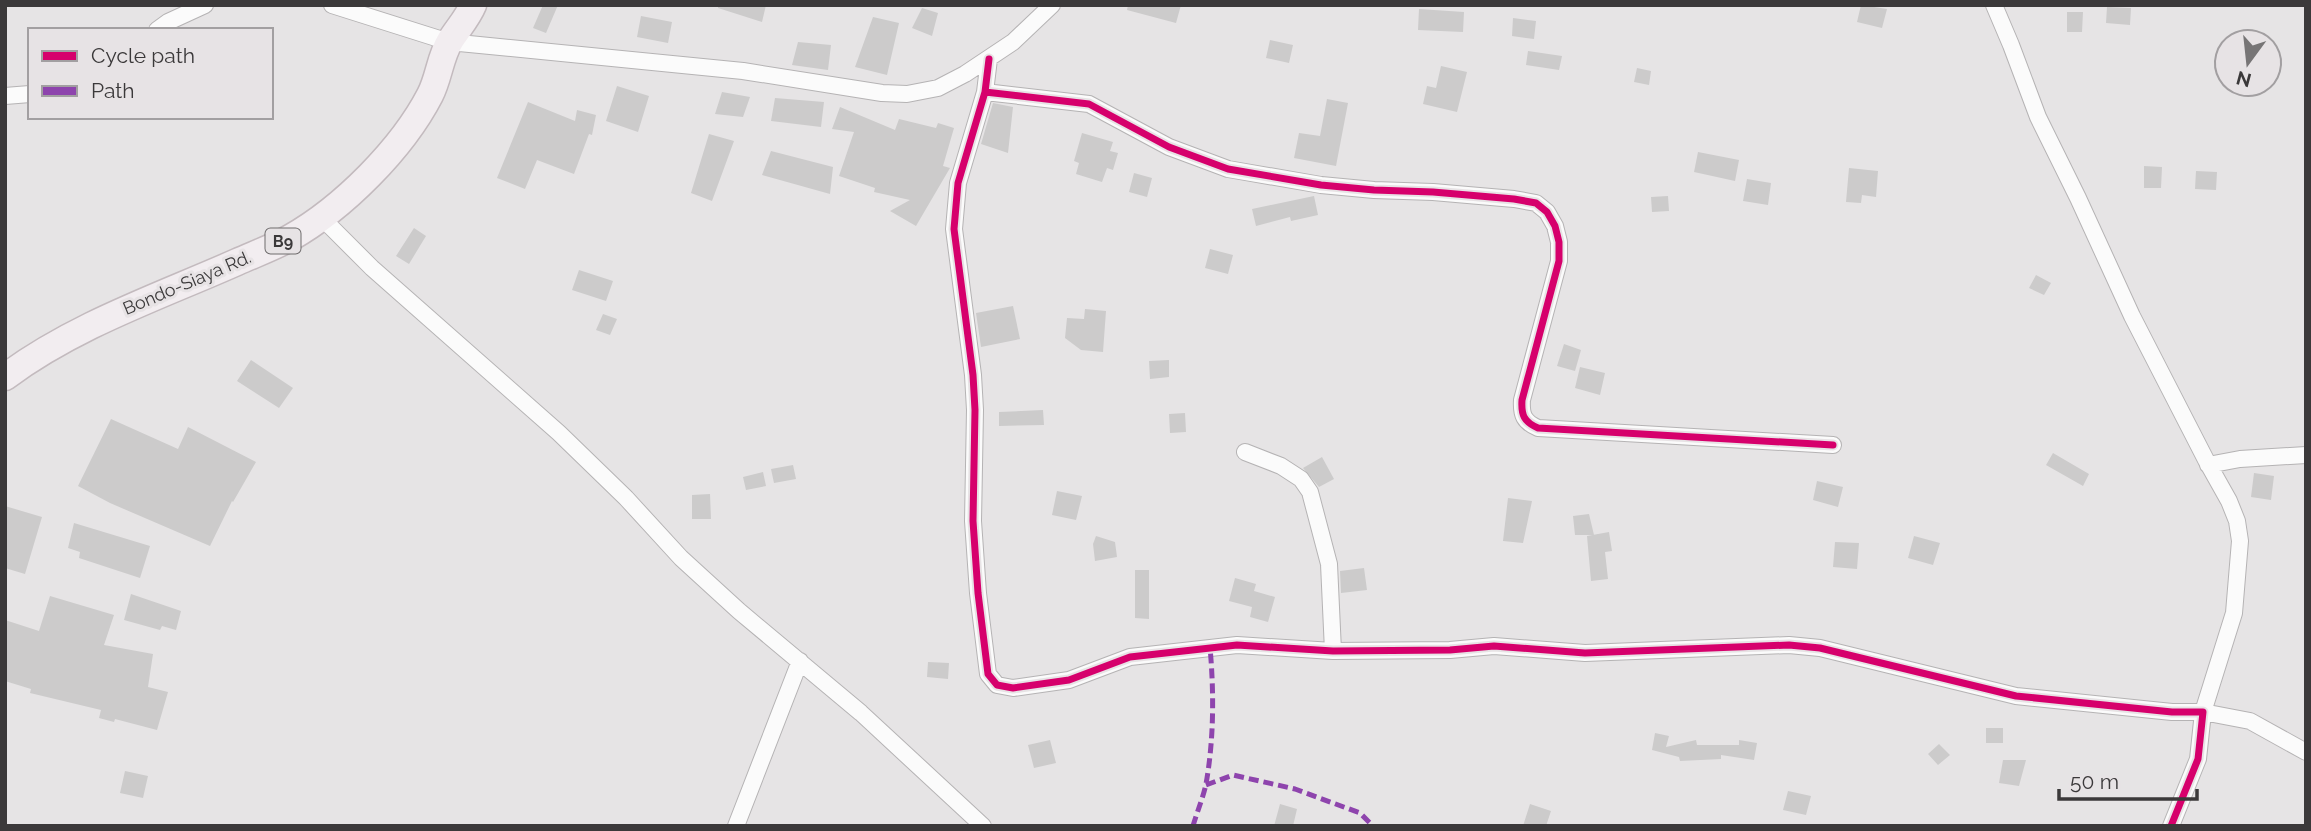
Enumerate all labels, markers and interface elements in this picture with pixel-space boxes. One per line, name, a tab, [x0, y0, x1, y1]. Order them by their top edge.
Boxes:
legend	[28, 28, 273, 119]
north arrow	[2213, 28, 2283, 98]
text: Cycle path	[91, 43, 195, 68]
text: N	[2234, 67, 2253, 92]
text: Path	[91, 78, 135, 103]
road number: B9	[266, 229, 300, 254]
street label: Bondo-Siaya Rd.	[120, 246, 254, 319]
scale bar	[2059, 758, 2197, 802]
text: 50 m	[2070, 769, 2119, 794]

